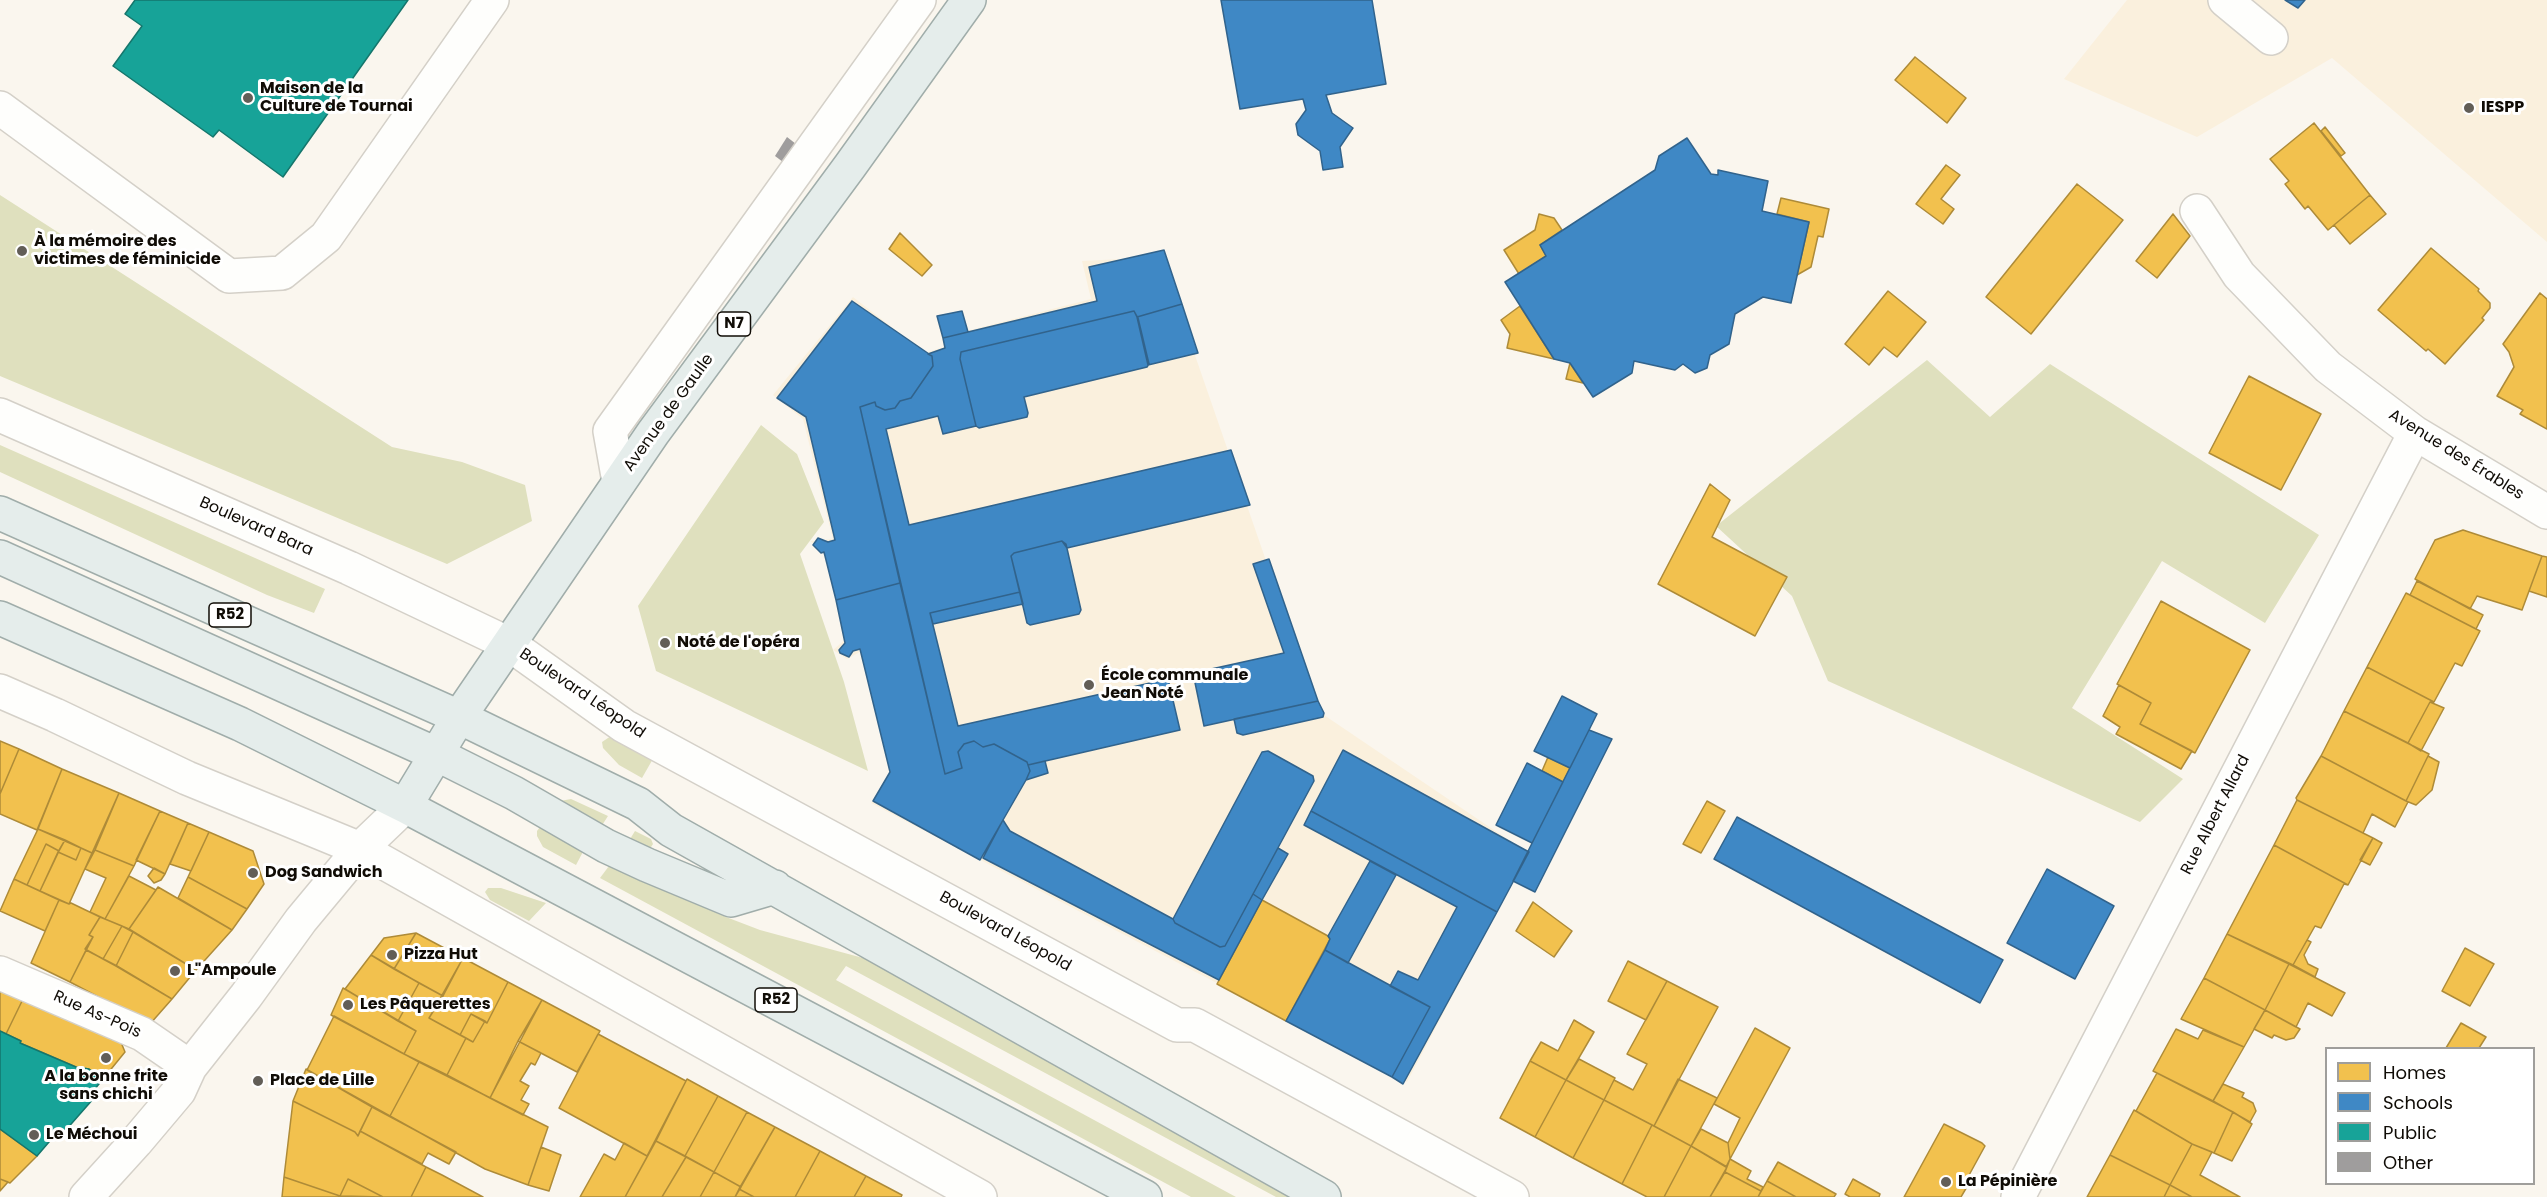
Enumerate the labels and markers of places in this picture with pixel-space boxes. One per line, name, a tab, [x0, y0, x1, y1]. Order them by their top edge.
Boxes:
place label: Maison de la Culture de Tournai	[260, 79, 413, 117]
marker: Maison de la Culture de Tournai	[241, 91, 255, 105]
place label: IESPP	[2481, 98, 2524, 118]
marker: IESPP	[2462, 101, 2476, 115]
place label: À la mémoire des victimes de féminicide	[34, 232, 221, 270]
marker: À la mémoire des victimes de féminicide	[15, 244, 29, 258]
place label: Noté de l'opéra	[677, 633, 800, 653]
marker: Noté de l'opéra	[658, 636, 672, 650]
place label: École communale Jean Noté	[1101, 666, 1248, 704]
marker: École communale Jean Noté	[1082, 678, 1096, 692]
place label: Dog Sandwich	[265, 863, 382, 883]
marker: Dog Sandwich	[246, 866, 260, 880]
place label: Pizza Hut	[404, 945, 478, 965]
marker: Pizza Hut	[385, 948, 399, 962]
place label: L"Ampoule	[187, 961, 276, 981]
marker: L"Ampoule	[168, 964, 182, 978]
place label: Les Pâquerettes	[360, 995, 491, 1015]
marker: Les Pâquerettes	[341, 998, 355, 1012]
marker: A la bonne frite sans chichi	[99, 1051, 113, 1065]
place label: A la bonne frite sans chichi	[44, 1067, 168, 1105]
place label: Place de Lille	[270, 1071, 374, 1091]
marker: Place de Lille	[251, 1074, 265, 1088]
place label: Le Méchoui	[46, 1125, 138, 1145]
marker: Le Méchoui	[27, 1128, 41, 1142]
place label: La Pépinière	[1958, 1172, 2057, 1192]
marker: La Pépinière	[1939, 1175, 1953, 1189]

